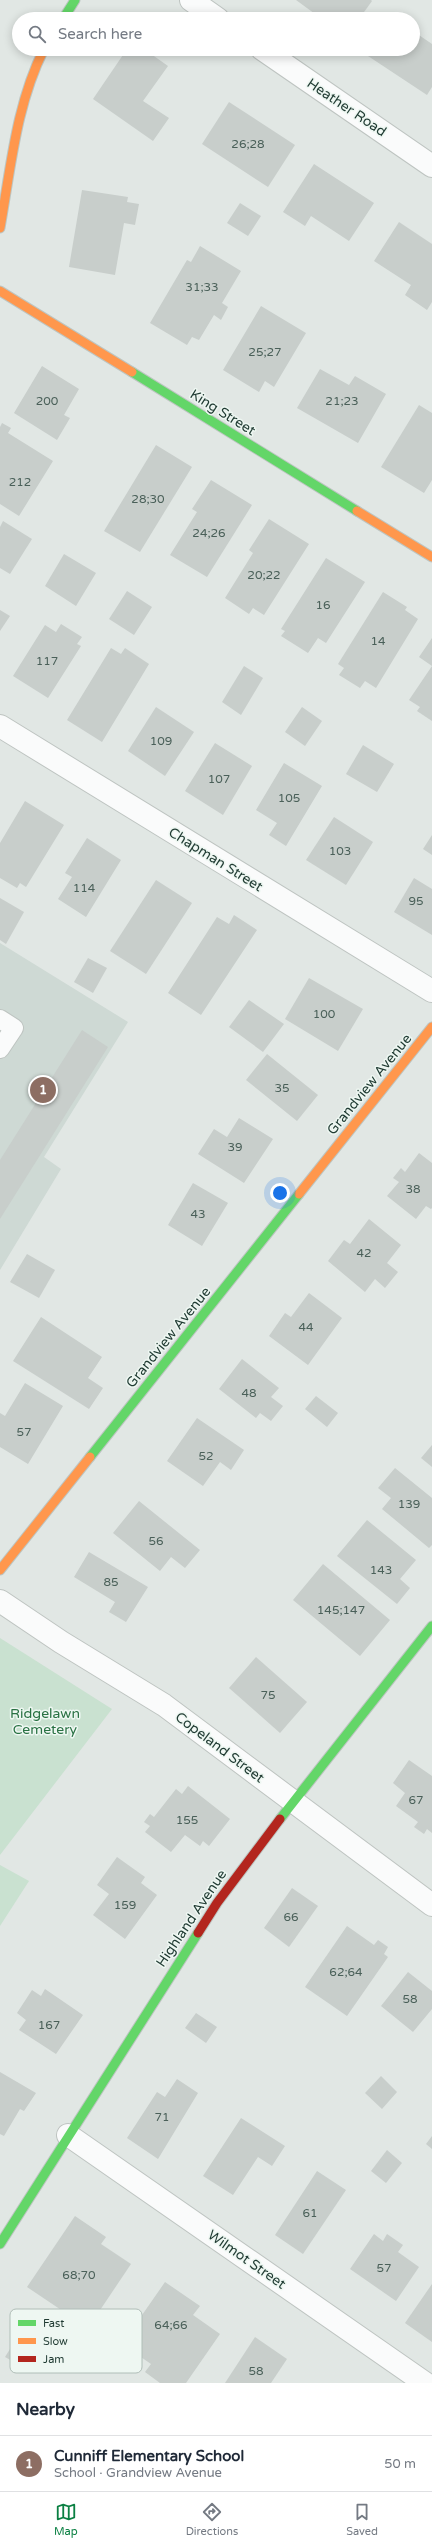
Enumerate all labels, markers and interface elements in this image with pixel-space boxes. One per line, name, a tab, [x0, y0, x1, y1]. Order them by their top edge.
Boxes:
search box	[12, 12, 420, 56]
icon: search	[26, 23, 48, 45]
text: Search here	[58, 25, 142, 43]
street label: Heather Road	[304, 75, 390, 140]
house number: 26;28	[231, 137, 265, 151]
house number: 31;33	[185, 280, 219, 294]
house number: 25;27	[248, 345, 282, 359]
street label: King Street	[187, 386, 259, 440]
house number: 200	[36, 394, 59, 408]
house number: 21;23	[325, 394, 359, 408]
house number: 212	[9, 475, 31, 489]
house number: 28;30	[131, 492, 165, 506]
house number: 24;26	[192, 526, 226, 540]
house number: 20;22	[247, 568, 281, 582]
house number: 16	[315, 598, 331, 612]
house number: 14	[370, 634, 386, 648]
house number: 117	[36, 654, 58, 668]
house number: 109	[150, 734, 172, 748]
house number: 107	[208, 772, 230, 786]
house number: 105	[278, 791, 300, 805]
street label: Chapman Street	[165, 824, 267, 896]
house number: 103	[329, 844, 351, 858]
house number: 114	[73, 881, 96, 895]
house number: 95	[408, 894, 424, 908]
house number: 100	[313, 1007, 336, 1021]
street label: Grandview Avenue	[324, 1030, 415, 1138]
pin: 1	[30, 1075, 56, 1105]
house number: 35	[274, 1081, 290, 1095]
house number: 39	[227, 1140, 243, 1154]
house number: 38	[405, 1182, 421, 1196]
your location	[270, 1183, 290, 1203]
house number: 43	[190, 1207, 206, 1221]
house number: 42	[356, 1246, 372, 1260]
street label: Grandview Avenue	[123, 1283, 214, 1391]
house number: 44	[298, 1320, 314, 1334]
house number: 48	[241, 1386, 257, 1400]
house number: 57	[16, 1425, 32, 1439]
house number: 52	[198, 1449, 214, 1463]
house number: 139	[398, 1497, 420, 1511]
house number: 56	[148, 1534, 164, 1548]
house number: 143	[370, 1563, 392, 1577]
house number: 85	[103, 1575, 119, 1589]
house number: 145;147	[317, 1603, 365, 1617]
house number: 75	[260, 1688, 276, 1702]
park label: Ridgelawn Cemetery	[10, 1705, 80, 1738]
street label: Copeland Street	[172, 1708, 268, 1787]
house number: 67	[408, 1793, 424, 1807]
house number: 155	[176, 1813, 198, 1827]
street label: Highland Avenue	[153, 1866, 230, 1970]
house number: 159	[114, 1898, 136, 1912]
house number: 66	[283, 1910, 299, 1924]
house number: 62;64	[329, 1965, 363, 1979]
house number: 58	[402, 1992, 418, 2006]
house number: 167	[38, 2018, 60, 2032]
house number: 71	[154, 2110, 170, 2124]
house number: 61	[302, 2206, 318, 2220]
street label: Wilmot Street	[204, 2226, 290, 2293]
house number: 57	[376, 2261, 392, 2275]
house number: 68;70	[62, 2268, 96, 2282]
legend	[10, 2309, 142, 2373]
text: Fast	[43, 2317, 64, 2330]
house number: 64;66	[154, 2318, 188, 2332]
text: Slow	[43, 2335, 68, 2348]
text: Jam	[43, 2353, 64, 2366]
house number: 58	[248, 2364, 264, 2378]
text: Nearby	[16, 2399, 75, 2420]
text: Cunniff Elementary School	[54, 2447, 244, 2465]
text: 1	[25, 2456, 33, 2472]
text: 50 m	[384, 2456, 416, 2472]
text: School · Grandview Avenue	[54, 2465, 222, 2481]
tab: Map	[54, 2501, 78, 2538]
tab: Directions	[186, 2501, 238, 2538]
tab: Saved	[346, 2501, 378, 2538]

